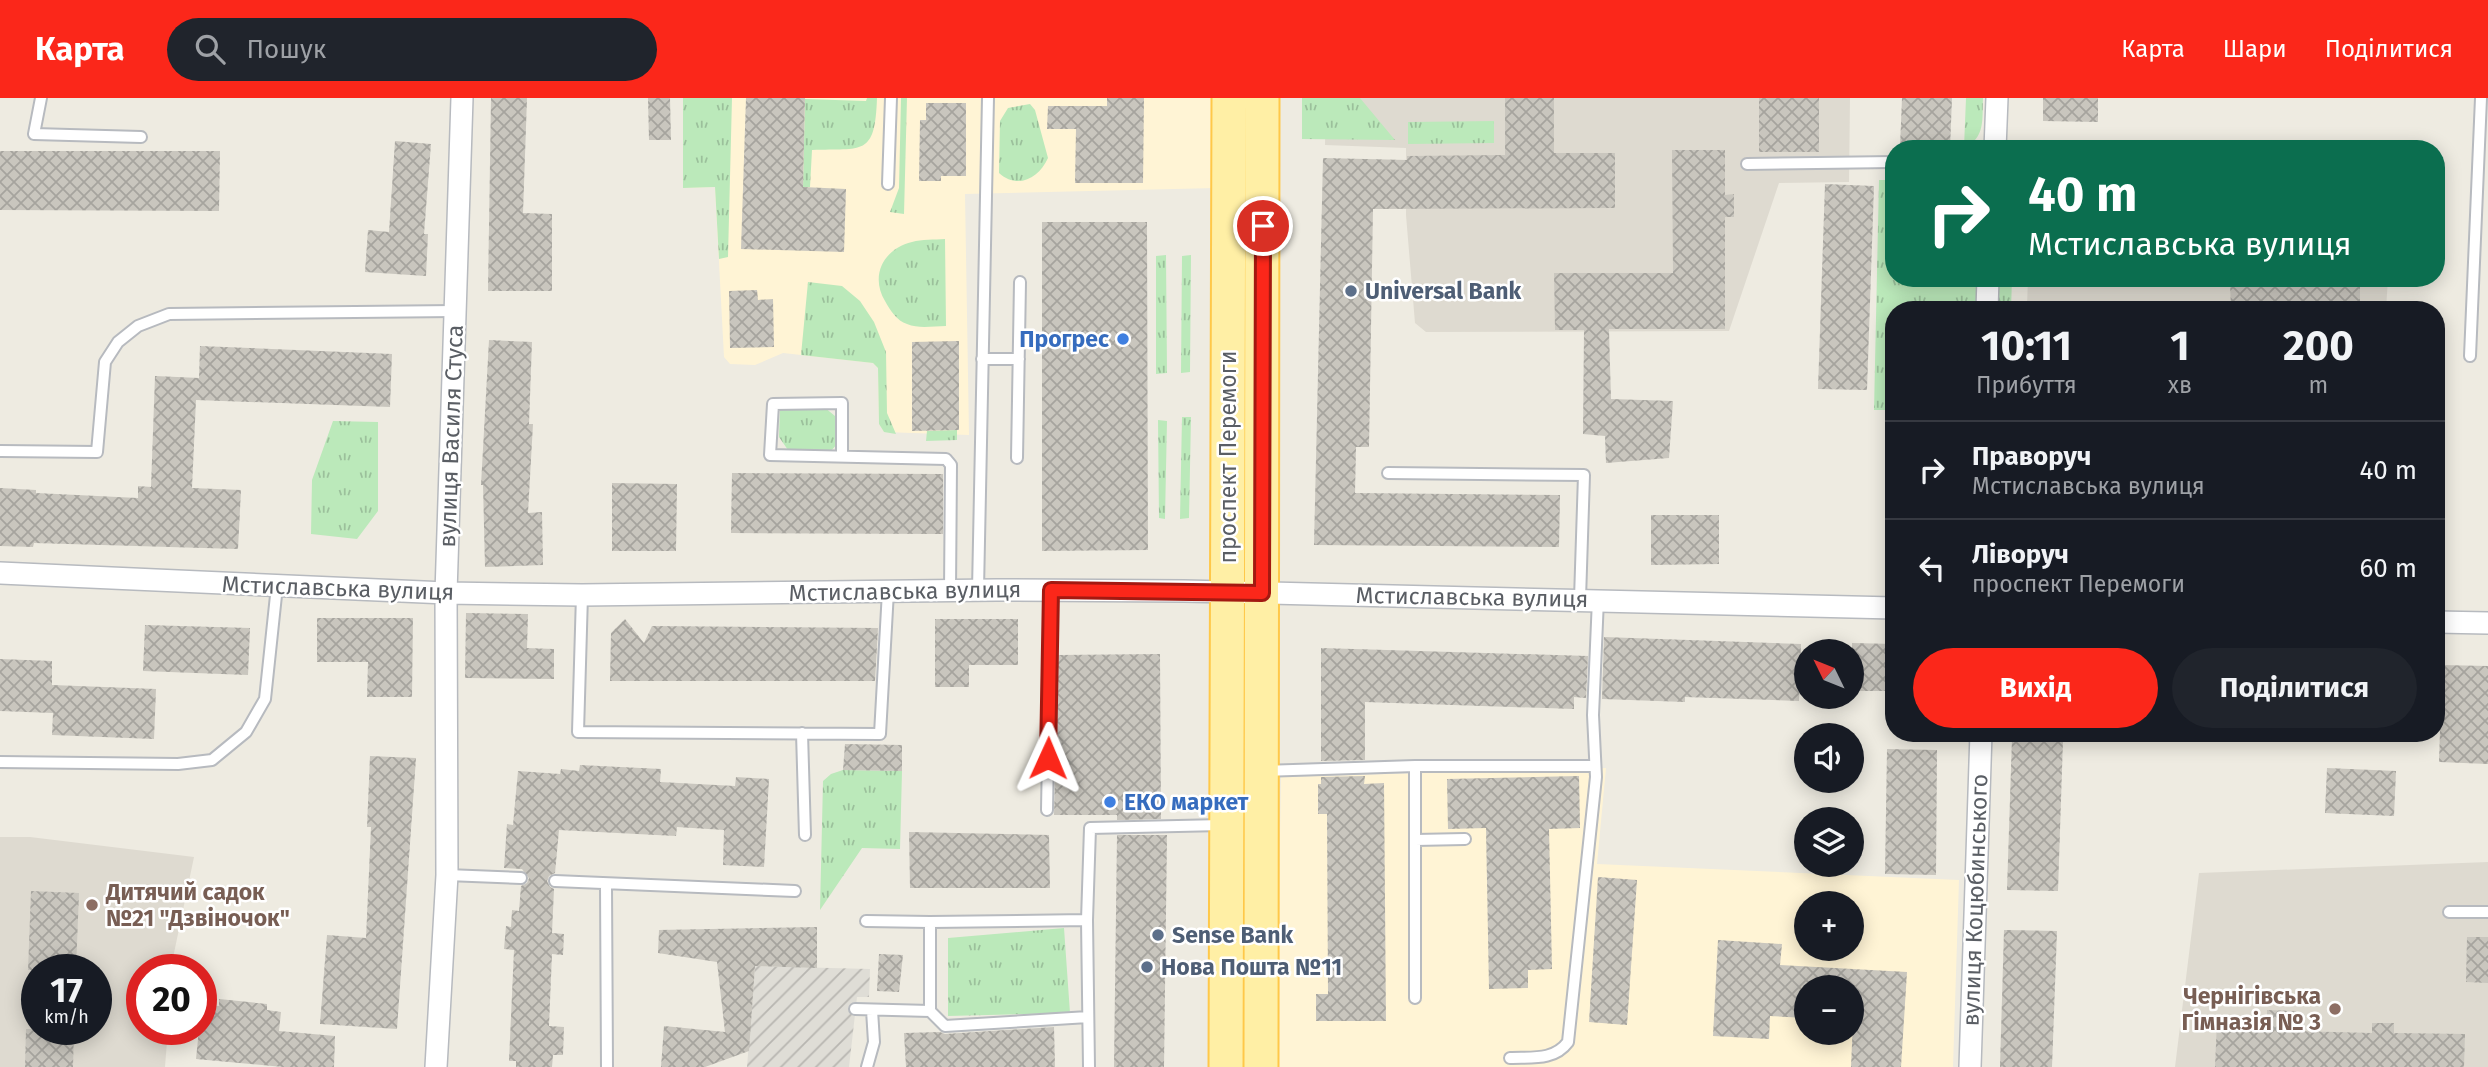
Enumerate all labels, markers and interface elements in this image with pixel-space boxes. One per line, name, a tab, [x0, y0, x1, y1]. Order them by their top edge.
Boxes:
search box	[167, 18, 657, 81]
text: Карта	[35, 29, 125, 69]
icon: search	[191, 30, 229, 68]
text: Пошук	[247, 34, 326, 65]
text: Карта	[2121, 35, 2185, 63]
text: Шари	[2223, 35, 2287, 63]
text: Поділитися	[2325, 35, 2453, 63]
text: 40 m	[2028, 165, 2137, 224]
icon: right	[1913, 168, 2004, 259]
pin	[1233, 196, 1293, 256]
icon: arrive	[1244, 207, 1282, 245]
text: Мстиславська вулиця	[2028, 225, 2352, 263]
place label: Universal Bank	[1365, 277, 1522, 305]
marker: Universal Bank	[1343, 283, 1359, 299]
text: 10:11	[1981, 321, 2072, 371]
text: 1	[2170, 321, 2190, 371]
text: 200	[2283, 321, 2354, 371]
street label: вулиця Василя Стуса	[433, 324, 469, 548]
place label: Прогрес	[1019, 325, 1109, 353]
marker: Прогрес	[1115, 331, 1131, 347]
street label: проспект Перемоги	[1214, 351, 1242, 563]
text: Прибуття	[1976, 371, 2077, 399]
text: хв	[2168, 371, 2192, 399]
text: m	[2309, 371, 2328, 399]
text: Праворуч	[1972, 441, 2091, 472]
icon: right	[1913, 451, 1951, 489]
text: 40 m	[2359, 455, 2417, 486]
text: Мстиславська вулиця	[1972, 472, 2205, 500]
text: Ліворуч	[1972, 539, 2069, 570]
icon: left	[1913, 549, 1951, 587]
text: 60 m	[2359, 553, 2417, 584]
street label: Мстиславська вулиця	[221, 570, 455, 606]
text: проспект Перемоги	[1972, 570, 2185, 598]
street label: Мстиславська вулиця	[788, 575, 1022, 607]
street label: Мстиславська вулиця	[1355, 581, 1589, 613]
north arrow	[1794, 639, 1864, 709]
map controls	[1794, 639, 1864, 1045]
button: Вихід	[1913, 648, 2158, 728]
button: Поділитися	[2172, 648, 2417, 728]
position arrow	[1011, 721, 1085, 795]
button: sound	[1794, 723, 1864, 793]
street label: вулиця Коцюбинського	[1957, 773, 1993, 1027]
place label: ЕКО маркет	[1124, 788, 1249, 816]
marker: ЕКО маркет	[1102, 794, 1118, 810]
button: layers	[1794, 807, 1864, 877]
place label: Дитячий садок №21 "Дзвіночок"	[105, 878, 290, 932]
button: +	[1794, 891, 1864, 961]
marker: Дитячий садок №21 "Дзвіночок"	[84, 897, 100, 913]
place label: Sense Bank	[1172, 921, 1293, 949]
marker: Sense Bank	[1150, 927, 1166, 943]
place label: Нова Пошта №11	[1161, 953, 1342, 981]
speed limit sign: 20	[126, 954, 217, 1045]
marker: Нова Пошта №11	[1139, 959, 1155, 975]
text: 17	[50, 969, 83, 1011]
button: −	[1794, 975, 1864, 1045]
place label: Чернігівська Гімназія № 3	[2182, 982, 2321, 1036]
marker: Чернігівська Гімназія № 3	[2327, 1001, 2343, 1017]
text: km/h	[44, 1006, 89, 1028]

